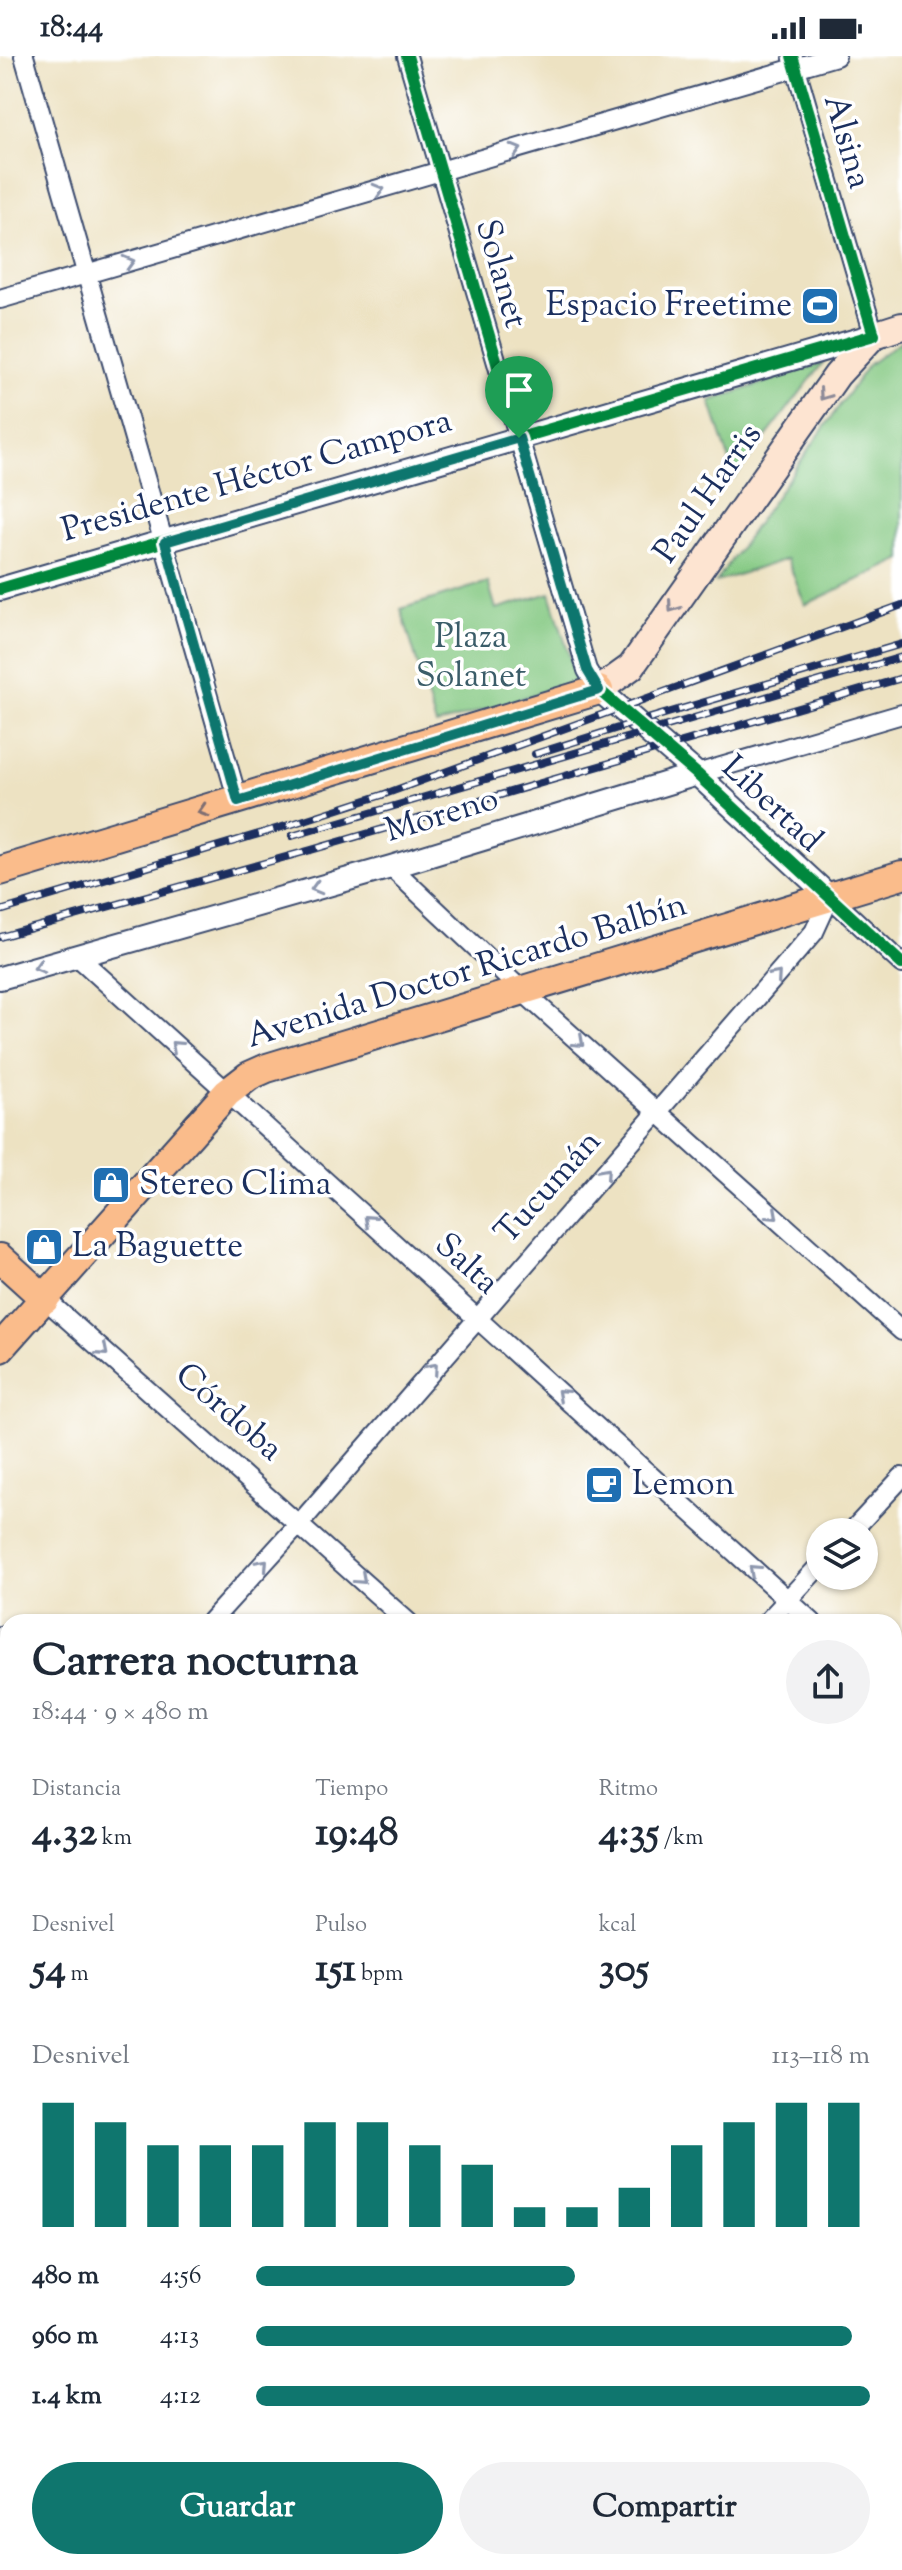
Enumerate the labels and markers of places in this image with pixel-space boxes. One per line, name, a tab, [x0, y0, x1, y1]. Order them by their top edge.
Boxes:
place label: Espacio Freetime	[546, 282, 792, 331]
sports icon: Espacio Freetime	[799, 285, 841, 327]
pin	[485, 356, 553, 438]
place label: Stereo Clima	[139, 1161, 332, 1210]
shop icon: Stereo Clima	[90, 1164, 132, 1206]
place label: La Baguette	[72, 1223, 243, 1272]
shop icon: La Baguette	[23, 1226, 65, 1268]
place label: Lemon	[632, 1461, 735, 1510]
cafe icon: Lemon	[583, 1464, 625, 1506]

